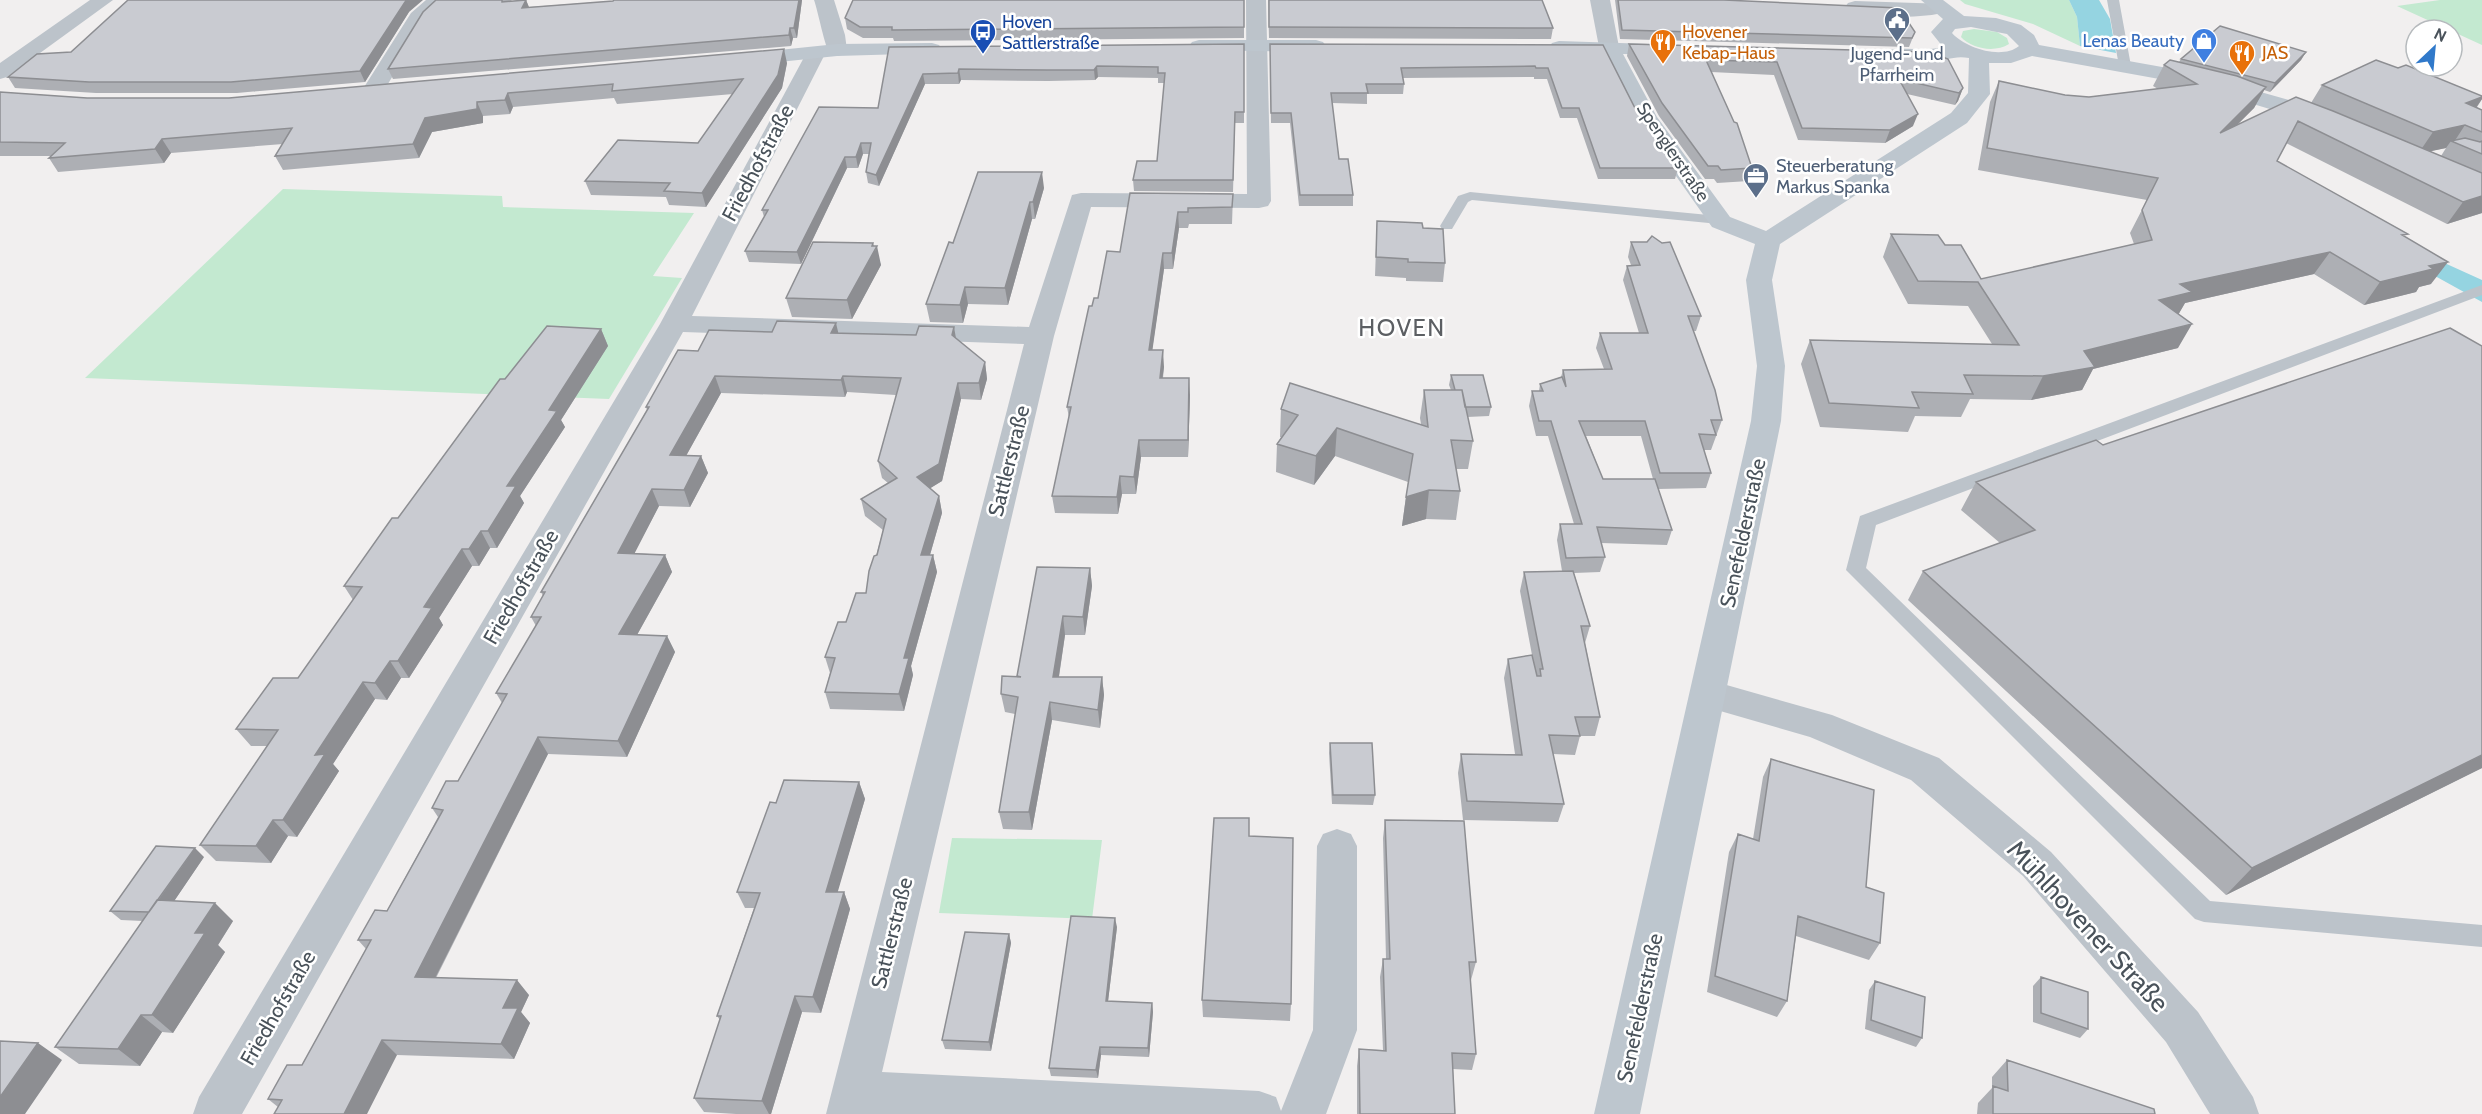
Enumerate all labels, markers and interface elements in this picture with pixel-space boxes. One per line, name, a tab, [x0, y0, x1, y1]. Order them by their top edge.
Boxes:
public building icon: Jugend- und Pfarrheim	[1882, 5, 1912, 43]
place label: Hoven Sattlerstraße	[1002, 11, 1099, 54]
bus stop icon: Hoven Sattlerstraße	[968, 17, 998, 55]
north arrow	[2404, 18, 2464, 78]
place label: Hovener Kebap-Haus	[1682, 21, 1775, 64]
text: N	[2431, 24, 2450, 46]
shop icon: Lenas Beauty	[2189, 26, 2219, 64]
restaurant icon: Hovener Kebap-Haus	[1648, 27, 1678, 65]
place label: Lenas Beauty	[2083, 30, 2184, 52]
restaurant icon: JAS	[2227, 38, 2257, 76]
place label: JAS	[2261, 42, 2288, 64]
place label: Jugend- und Pfarrheim	[1849, 43, 1944, 86]
street label: Spenglerstraße	[1632, 98, 1714, 206]
street label: Friedhofstraße	[716, 100, 799, 225]
place label: Steuerberatung Markus Spanka	[1776, 155, 1895, 198]
office icon: Steuerberatung Markus Spanka	[1741, 161, 1771, 199]
district label: HOVEN	[1358, 313, 1446, 342]
street label: Sattlerstraße	[983, 402, 1034, 519]
street label: Senefelderstraße	[1714, 456, 1771, 610]
street label: Friedhofstraße	[478, 525, 564, 649]
street label: Mühlhovener Straße	[2000, 834, 2176, 1018]
street label: Sattlerstraße	[866, 874, 917, 991]
street label: Senefelderstraße	[1611, 931, 1668, 1085]
street label: Friedhofstraße	[235, 946, 321, 1070]

